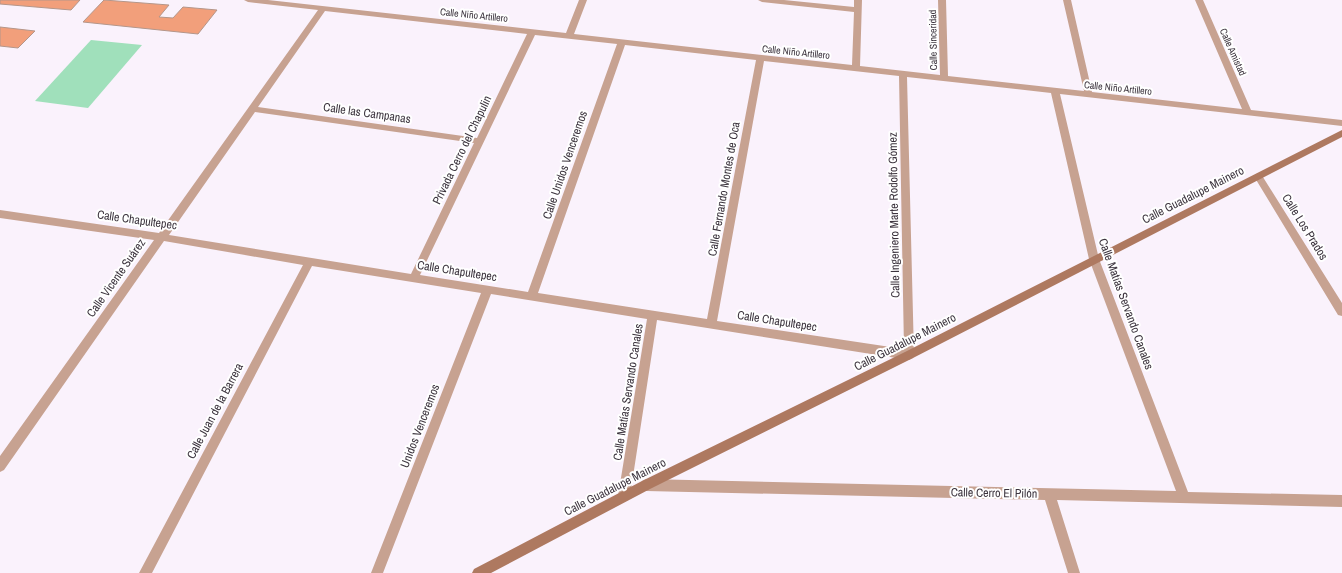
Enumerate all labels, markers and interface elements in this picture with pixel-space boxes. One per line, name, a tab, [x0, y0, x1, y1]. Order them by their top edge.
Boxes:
street label: Calle Niño Artillero	[439, 5, 509, 25]
street label: Calle Sinceridad	[926, 10, 940, 70]
street label: Calle Amistad	[1217, 26, 1249, 78]
street label: Calle Niño Artillero	[761, 42, 831, 62]
street label: Calle Niño Artillero	[1083, 78, 1153, 98]
street label: Privada Cerro del Chapulin	[429, 93, 495, 207]
street label: Calle las Campanas	[322, 99, 412, 127]
street label: Calle Unidos Venceremos	[539, 109, 591, 221]
street label: Calle Fernando Montes de Oca	[704, 120, 744, 257]
street label: Calle Ingeniero Marte Rodolfo Gómez	[885, 132, 903, 298]
street label: Calle Guadalupe Mainero	[1139, 162, 1247, 228]
street label: Calle Los Prados	[1278, 191, 1332, 263]
street label: Calle Chapultepec	[96, 206, 178, 234]
street label: Calle Vicente Suárez	[83, 236, 149, 320]
street label: Calle Matías Servando Canales	[1095, 236, 1157, 372]
street label: Calle Chapultepec	[416, 257, 498, 285]
street label: Calle Chapultepec	[736, 307, 818, 335]
street label: Calle Guadalupe Mainero	[851, 309, 959, 375]
street label: Calle Matías Servando Canales	[609, 322, 647, 462]
street label: Calle Juan de la Barrera	[183, 360, 247, 462]
street label: Unidos Venceremos	[397, 382, 443, 470]
street label: Calle Guadalupe Mainero	[561, 454, 669, 520]
street label: Calle Cerro El Pilón	[951, 484, 1037, 502]

